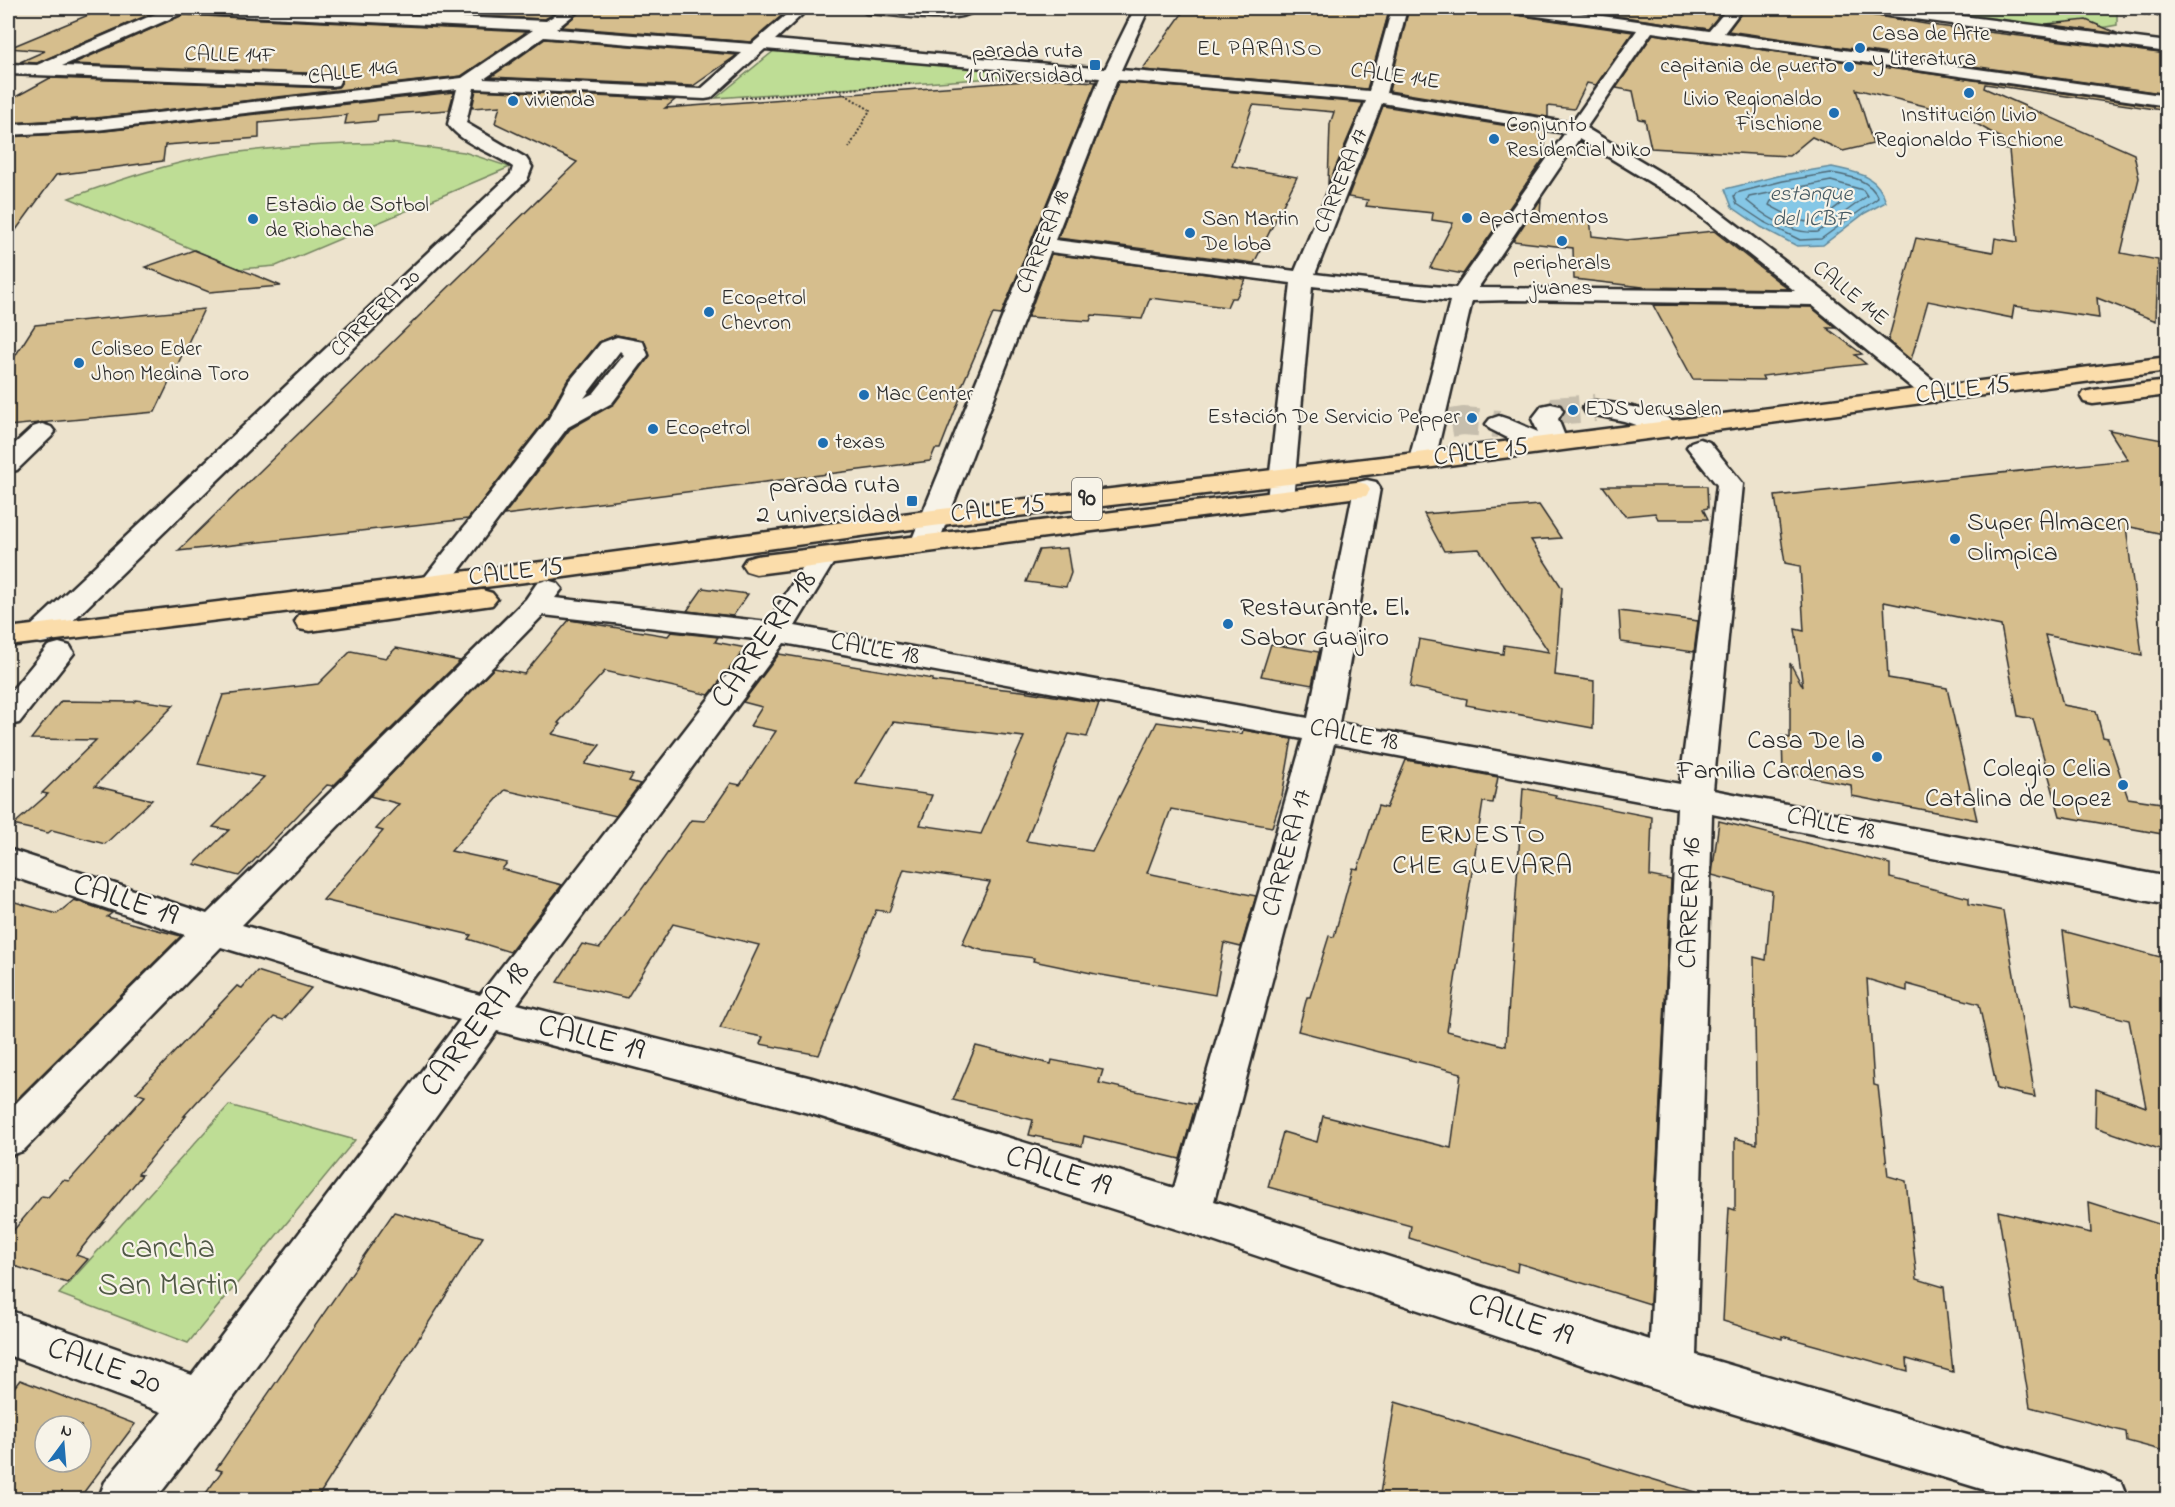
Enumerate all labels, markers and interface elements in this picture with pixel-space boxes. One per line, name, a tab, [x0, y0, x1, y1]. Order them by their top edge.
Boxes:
place label: Casa de Arte y Literatura	[1872, 19, 1990, 77]
district label: EL PARAISO	[1197, 34, 1323, 66]
place label: parada ruta 1 universidad	[966, 36, 1083, 93]
street label: CALLE 14F	[184, 39, 276, 73]
marker: Casa de Arte y Literatura	[1853, 41, 1867, 55]
place label: capitania de puerto	[1660, 51, 1837, 83]
street label: CALLE 14G	[306, 52, 400, 94]
street label: CALLE 14E	[1348, 55, 1442, 99]
marker: parada ruta 1 universidad	[1088, 58, 1102, 72]
marker: capitania de puerto	[1842, 60, 1856, 74]
place label: Livio Regionaldo Fischione	[1683, 84, 1822, 141]
place label: vivienda	[525, 85, 595, 117]
marker: Institución Livio Regionaldo Fischione	[1962, 86, 1976, 100]
marker: vivienda	[506, 94, 520, 108]
place label: Institución Livio Regionaldo Fischione	[1875, 100, 2064, 158]
marker: Livio Regionaldo Fischione	[1827, 106, 1841, 120]
place label: Conjunto Residencial Niko	[1506, 110, 1651, 167]
street label: CARRERA 17	[1306, 124, 1378, 238]
marker: Conjunto Residencial Niko	[1487, 132, 1501, 146]
water label: estanque del ICBF	[1770, 179, 1853, 236]
street label: CARRERA 18	[1009, 185, 1079, 299]
place label: Estadio de Sotbol de Riohacha	[265, 190, 429, 247]
place label: apartamentos	[1479, 202, 1609, 234]
place label: San Martin De loba	[1201, 204, 1299, 261]
marker: apartamentos	[1460, 211, 1474, 225]
marker: Estadio de Sotbol de Riohacha	[246, 212, 260, 226]
marker: San Martin De loba	[1183, 226, 1197, 240]
marker: peripherals juanes	[1555, 234, 1569, 248]
place label: peripherals juanes	[1513, 248, 1611, 305]
street label: CALLE 14E	[1805, 253, 1895, 335]
street label: CARRERA 20	[324, 263, 428, 365]
place label: Ecopetrol Chevron	[721, 283, 806, 340]
marker: Ecopetrol Chevron	[702, 305, 716, 319]
place label: Coliseo Eder Jhon Medina Toro	[91, 334, 249, 391]
marker: Coliseo Eder Jhon Medina Toro	[72, 356, 86, 370]
street label: CALLE 15	[1914, 366, 2013, 416]
place label: Mac Center	[876, 379, 974, 411]
marker: Mac Center	[857, 388, 871, 402]
place label: EDS Jerusalen	[1585, 394, 1722, 426]
place label: Estación De Servicio Pepper	[1207, 402, 1460, 434]
marker: EDS Jerusalen	[1566, 403, 1580, 417]
marker: Estación De Servicio Pepper	[1465, 411, 1479, 425]
place label: Ecopetrol	[665, 413, 750, 445]
marker: Ecopetrol	[646, 422, 660, 436]
place label: texas	[835, 427, 885, 459]
street label: CALLE 15	[1432, 428, 1531, 478]
marker: texas	[816, 436, 830, 450]
place label: parada ruta 2 universidad	[757, 467, 900, 535]
road number: 90	[1072, 478, 1102, 520]
street label: CALLE 15	[949, 485, 1048, 535]
marker: parada ruta 2 universidad	[905, 494, 919, 508]
place label: Super Almacen Olimpica	[1967, 505, 2129, 573]
marker: Super Almacen Olimpica	[1948, 532, 1962, 546]
street label: CALLE 15	[467, 548, 566, 598]
street label: CARRERA 18	[700, 561, 830, 719]
place label: Restaurante. El. Sabor Guajiro	[1240, 590, 1409, 658]
marker: Restaurante. El. Sabor Guajiro	[1221, 617, 1235, 631]
street label: CALLE 18	[827, 623, 923, 677]
street label: CALLE 18	[1306, 709, 1402, 763]
place label: Casa De la Familia Cardenas	[1676, 723, 1865, 791]
marker: Casa De la Familia Cardenas	[1870, 750, 1884, 764]
place label: Colegio Celia Catalina de Lopez	[1925, 751, 2111, 819]
marker: Colegio Celia Catalina de Lopez	[2116, 778, 2130, 792]
street label: CARRERA 17	[1253, 785, 1323, 921]
street label: CALLE 18	[1783, 798, 1879, 852]
district label: ERNESTO CHE GUEVARA	[1392, 816, 1574, 886]
street label: CARRERA 16	[1670, 837, 1712, 969]
street label: CALLE 19	[66, 862, 184, 940]
street label: CARRERA 18	[409, 952, 543, 1108]
street label: CALLE 19	[533, 1003, 650, 1075]
street label: CALLE 19	[999, 1134, 1117, 1210]
park label: cancha San Martin	[98, 1226, 238, 1310]
street label: CALLE 19	[1461, 1282, 1579, 1360]
street label: CALLE 20	[41, 1326, 167, 1408]
north arrow	[33, 1414, 93, 1474]
text: N	[58, 1418, 75, 1445]

